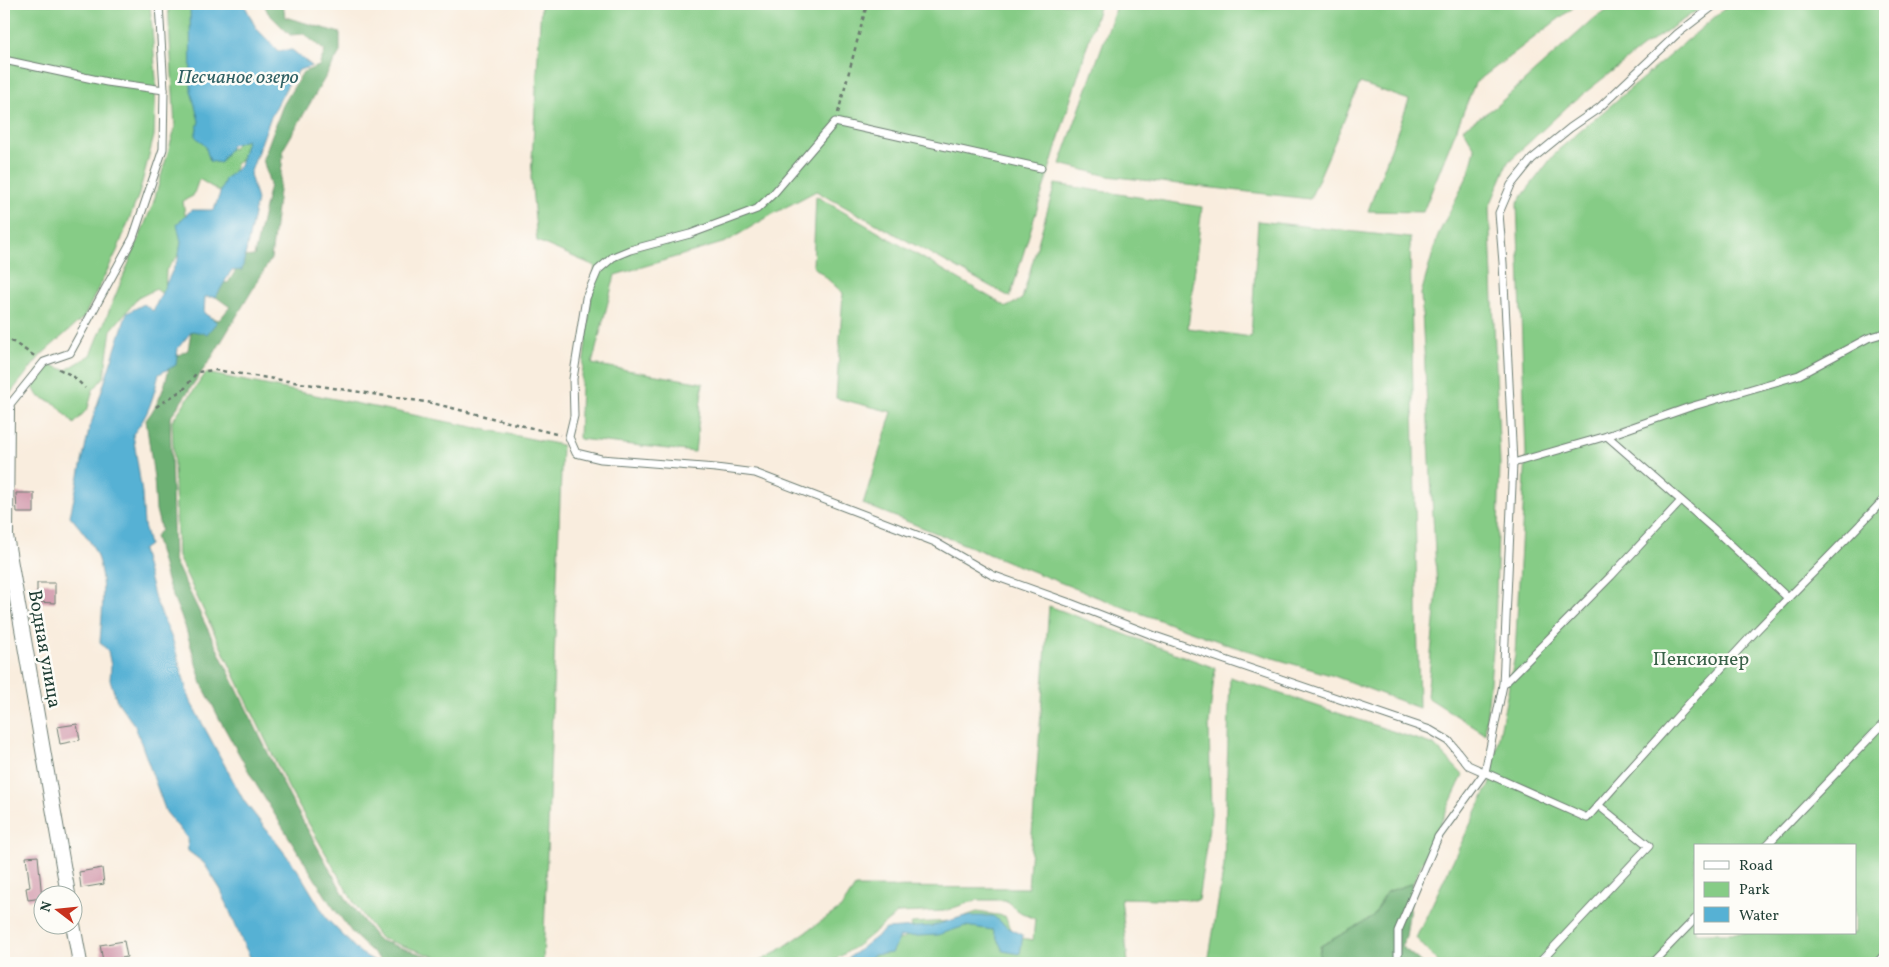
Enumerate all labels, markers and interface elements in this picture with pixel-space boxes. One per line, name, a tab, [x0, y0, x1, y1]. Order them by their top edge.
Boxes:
water label: Песчаное озеро	[177, 64, 299, 92]
street label: Водная улица	[21, 588, 67, 710]
park label: Пенсионер	[1653, 647, 1749, 673]
legend	[1694, 844, 1856, 934]
text: Road	[1739, 856, 1773, 877]
text: Park	[1739, 880, 1770, 901]
north arrow	[32, 884, 82, 934]
text: N	[36, 899, 57, 914]
text: Water	[1739, 906, 1779, 927]

